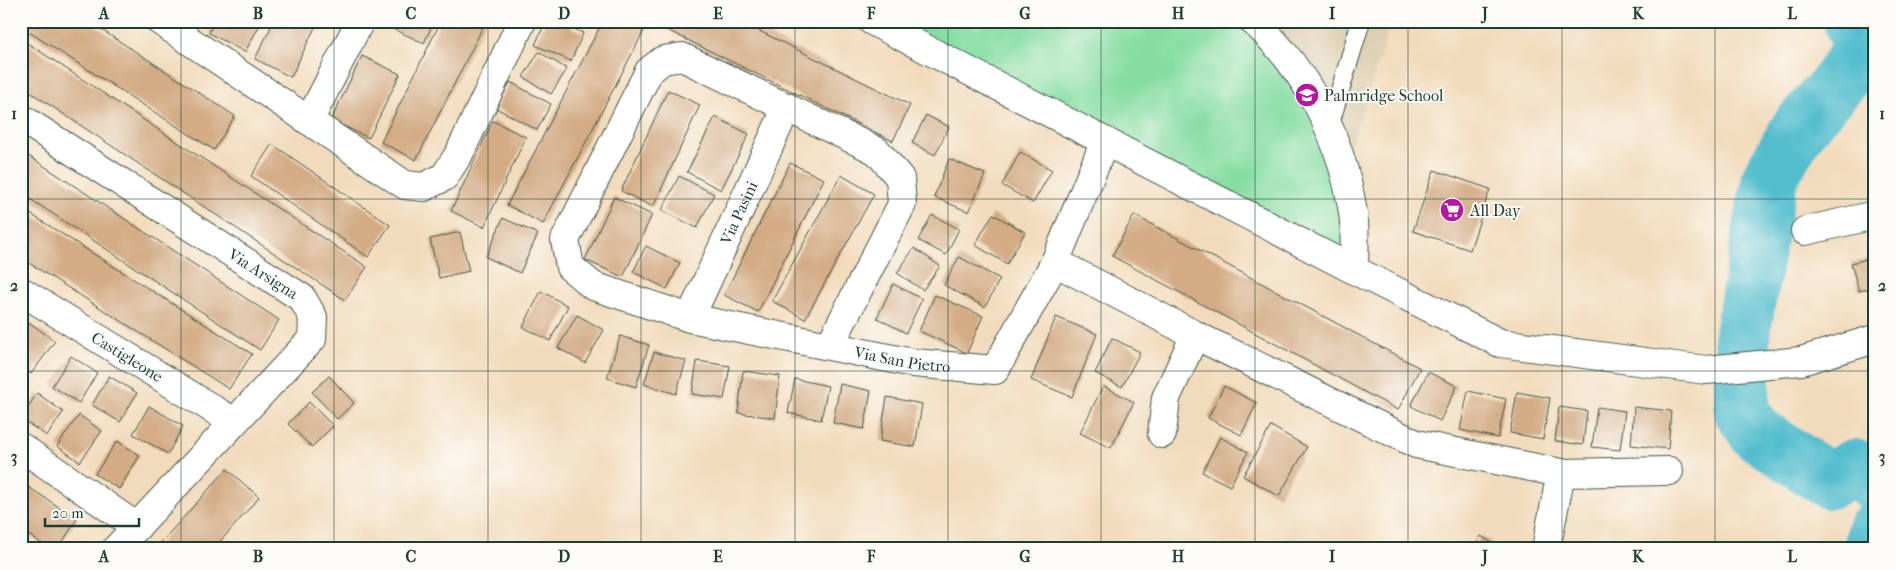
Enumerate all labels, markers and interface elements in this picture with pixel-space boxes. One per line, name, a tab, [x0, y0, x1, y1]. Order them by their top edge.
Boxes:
text: A	[98, 4, 110, 23]
text: B	[253, 4, 263, 23]
text: C	[406, 4, 417, 23]
text: D	[558, 4, 570, 23]
text: E	[713, 4, 723, 23]
text: F	[866, 4, 876, 23]
text: G	[1019, 4, 1031, 23]
text: H	[1172, 4, 1185, 23]
text: I	[1329, 4, 1336, 23]
text: J	[1480, 4, 1488, 24]
text: K	[1632, 4, 1645, 23]
text: L	[1787, 4, 1797, 23]
school or university icon: Palmridge School	[1294, 82, 1320, 108]
place label: Palmridge School	[1324, 86, 1444, 105]
text: 1	[11, 104, 17, 123]
text: 1	[1879, 104, 1885, 123]
street label: Via Pasini	[716, 178, 762, 248]
supermarket icon: All Day	[1439, 197, 1465, 223]
place label: All Day	[1469, 201, 1521, 220]
street label: Via Arsigna	[224, 244, 302, 303]
text: 2	[10, 276, 18, 295]
text: 2	[1878, 276, 1886, 295]
street label: Castigleone	[88, 328, 167, 386]
street label: Via San Pietro	[852, 342, 951, 376]
text: 3	[11, 447, 17, 467]
text: 3	[1879, 447, 1885, 467]
scale bar	[45, 495, 139, 527]
text: 20 m	[52, 504, 84, 522]
text: A	[98, 547, 110, 566]
text: B	[253, 547, 263, 566]
text: C	[406, 547, 417, 566]
text: D	[558, 547, 570, 566]
text: E	[713, 547, 723, 566]
text: F	[866, 547, 876, 566]
text: G	[1019, 547, 1031, 566]
text: H	[1172, 547, 1185, 566]
text: I	[1329, 547, 1336, 566]
text: J	[1480, 547, 1488, 567]
text: K	[1632, 547, 1645, 566]
text: L	[1787, 547, 1797, 566]

